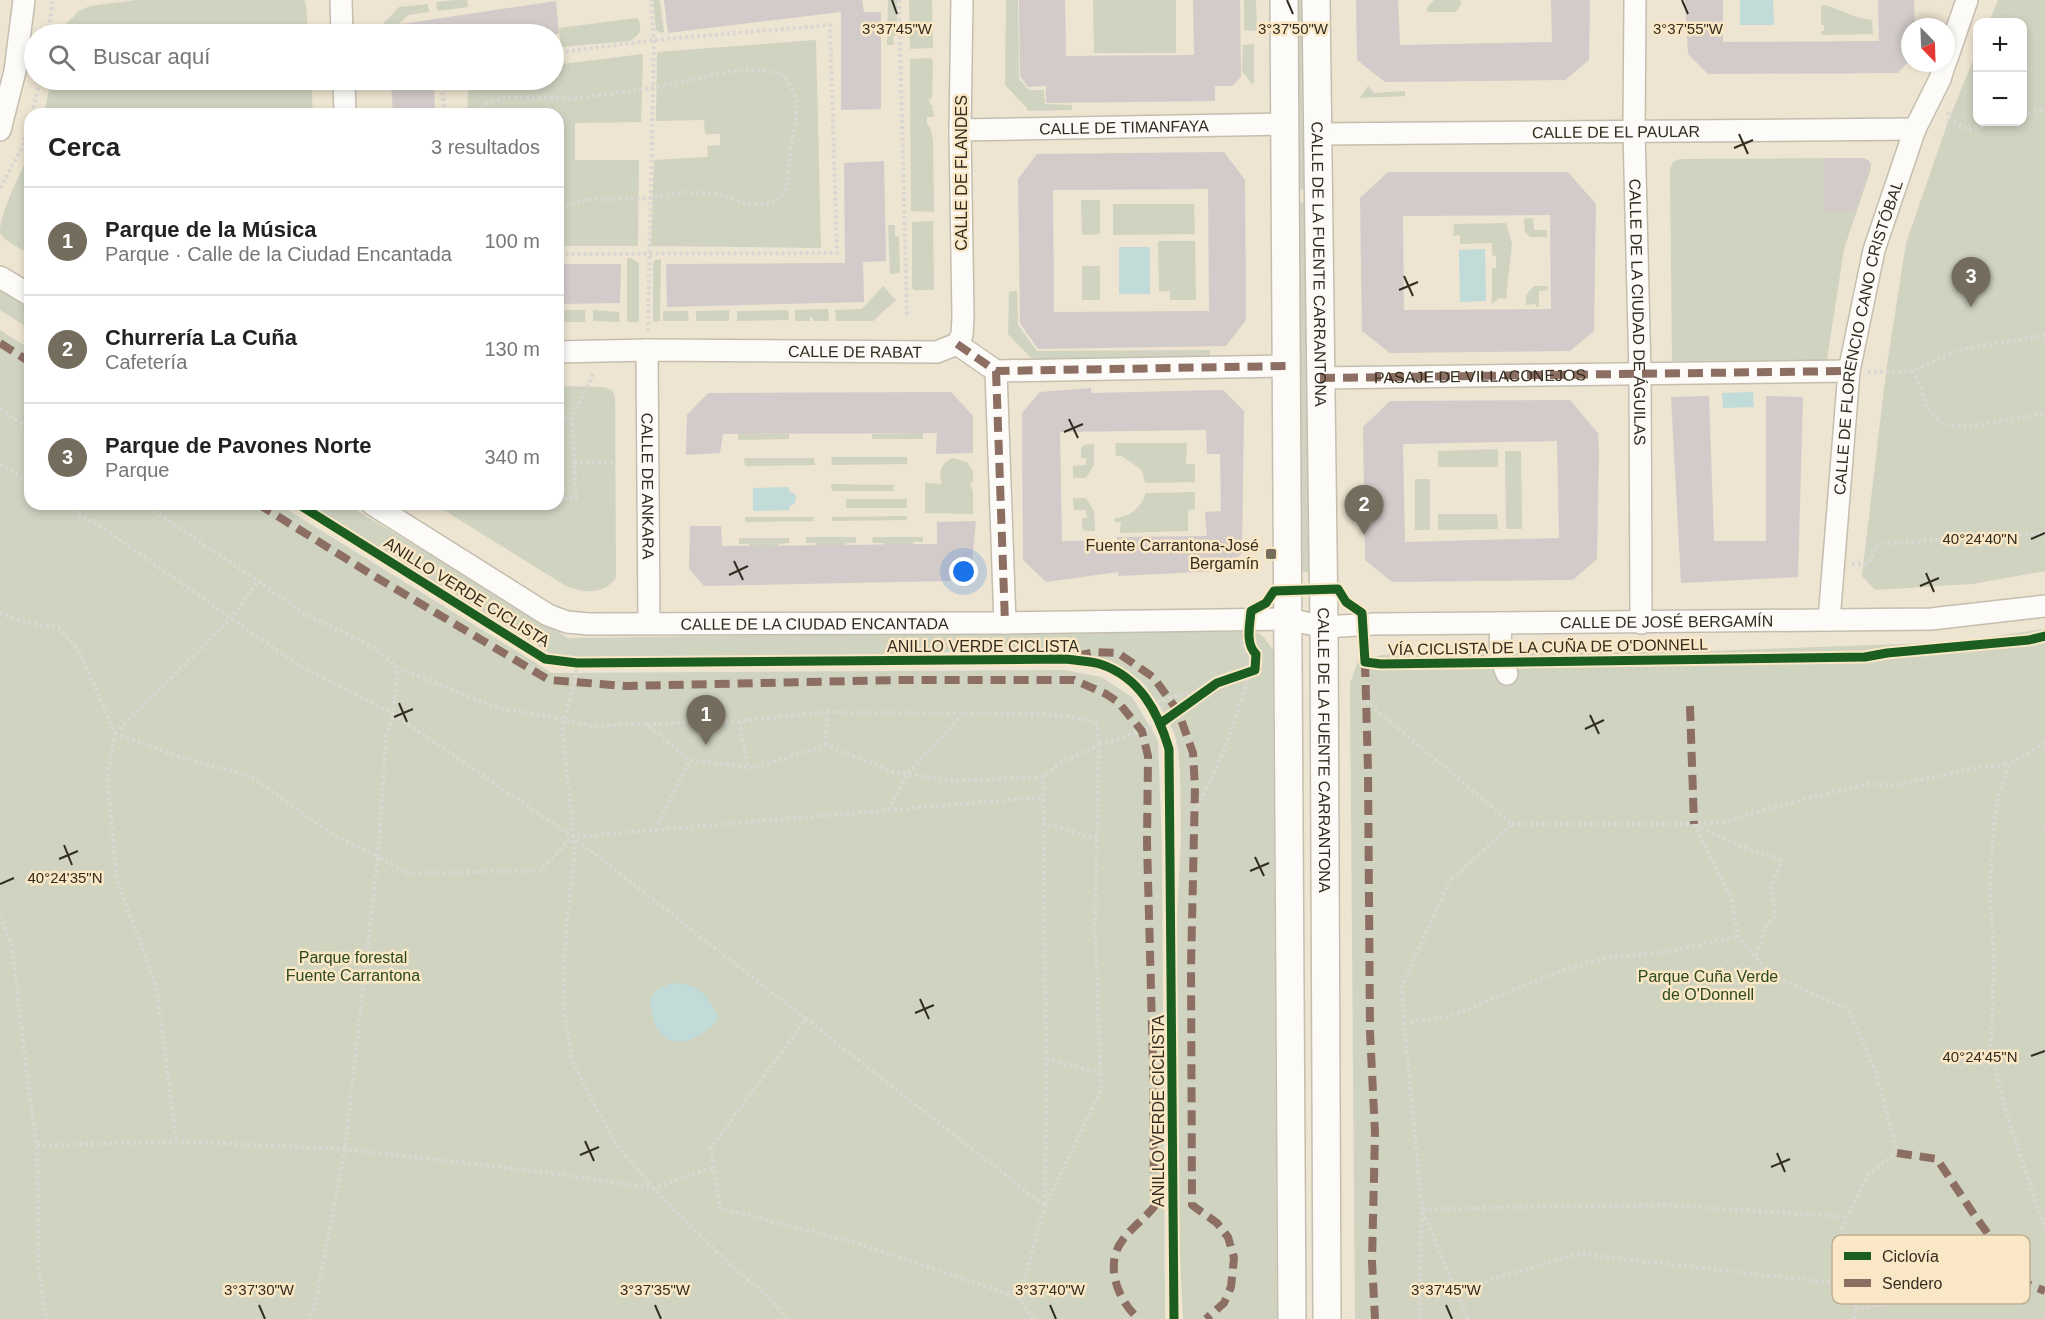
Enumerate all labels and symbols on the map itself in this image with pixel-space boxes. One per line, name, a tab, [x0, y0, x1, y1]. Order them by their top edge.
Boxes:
north arrow	[1901, 18, 1955, 72]
text: 3°37'45"W	[862, 20, 933, 37]
text: 3°37'50"W	[1258, 20, 1329, 37]
text: 3°37'55"W	[1653, 20, 1724, 37]
street label: CALLE DE FLANDES	[953, 95, 970, 251]
street label: CALLE DE TIMANFAYA	[1039, 117, 1209, 137]
street label: CALLE DE LA FUENTE CARRANTONA	[1309, 121, 1330, 407]
street label: CALLE DE EL PAULAR	[1532, 122, 1700, 141]
street label: CALLE DE LA CIUDAD DE ÁGUILAS	[1627, 178, 1650, 445]
street label: CALLE DE FLORENCIO CANO CRISTÓBAL	[1831, 178, 1906, 496]
pin: 3	[1952, 258, 1990, 307]
street label: CALLE DE RABAT	[788, 342, 922, 360]
street label: PASAJE DE VILLACONEJOS	[1374, 366, 1586, 386]
street label: CALLE DE ANKARA	[639, 413, 657, 560]
pin: 2	[1344, 486, 1384, 535]
text: 40°24'40"N	[1942, 530, 2018, 547]
street label: ANILLO VERDE CICLISTA	[381, 534, 553, 650]
place label: Fuente Carrantona-José Bergamín	[1086, 537, 1259, 572]
marker: Fuente Carrantona-José Bergamín	[1264, 547, 1278, 561]
your location	[949, 557, 978, 586]
street label: CALLE DE LA FUENTE CARRANTONA	[1315, 607, 1334, 893]
street label: CALLE DE JOSÉ BERGAMÍN	[1560, 611, 1773, 631]
street label: CALLE DE LA CIUDAD ENCANTADA	[680, 615, 949, 632]
street label: VÍA CICLISTA DE LA CUÑA DE O'DONNELL	[1388, 634, 1708, 658]
street label: ANILLO VERDE CICLISTA	[887, 638, 1079, 655]
pin: 1	[686, 696, 726, 745]
text: 40°24'35"N	[27, 869, 103, 886]
park label: Parque forestal Fuente Carrantona	[286, 949, 420, 984]
park label: Parque Cuña Verde de O'Donnell	[1638, 968, 1778, 1003]
street label: ANILLO VERDE CICLISTA	[1150, 1015, 1167, 1207]
text: 40°24'45"N	[1942, 1048, 2018, 1065]
legend	[1832, 1235, 2030, 1304]
text: Ciclovía	[1882, 1248, 1939, 1265]
text: Sendero	[1882, 1275, 1943, 1292]
text: 3°37'30"W	[224, 1281, 295, 1298]
text: 3°37'35"W	[620, 1281, 691, 1298]
text: 3°37'40"W	[1015, 1281, 1086, 1298]
text: 3°37'45"W	[1411, 1281, 1482, 1298]

